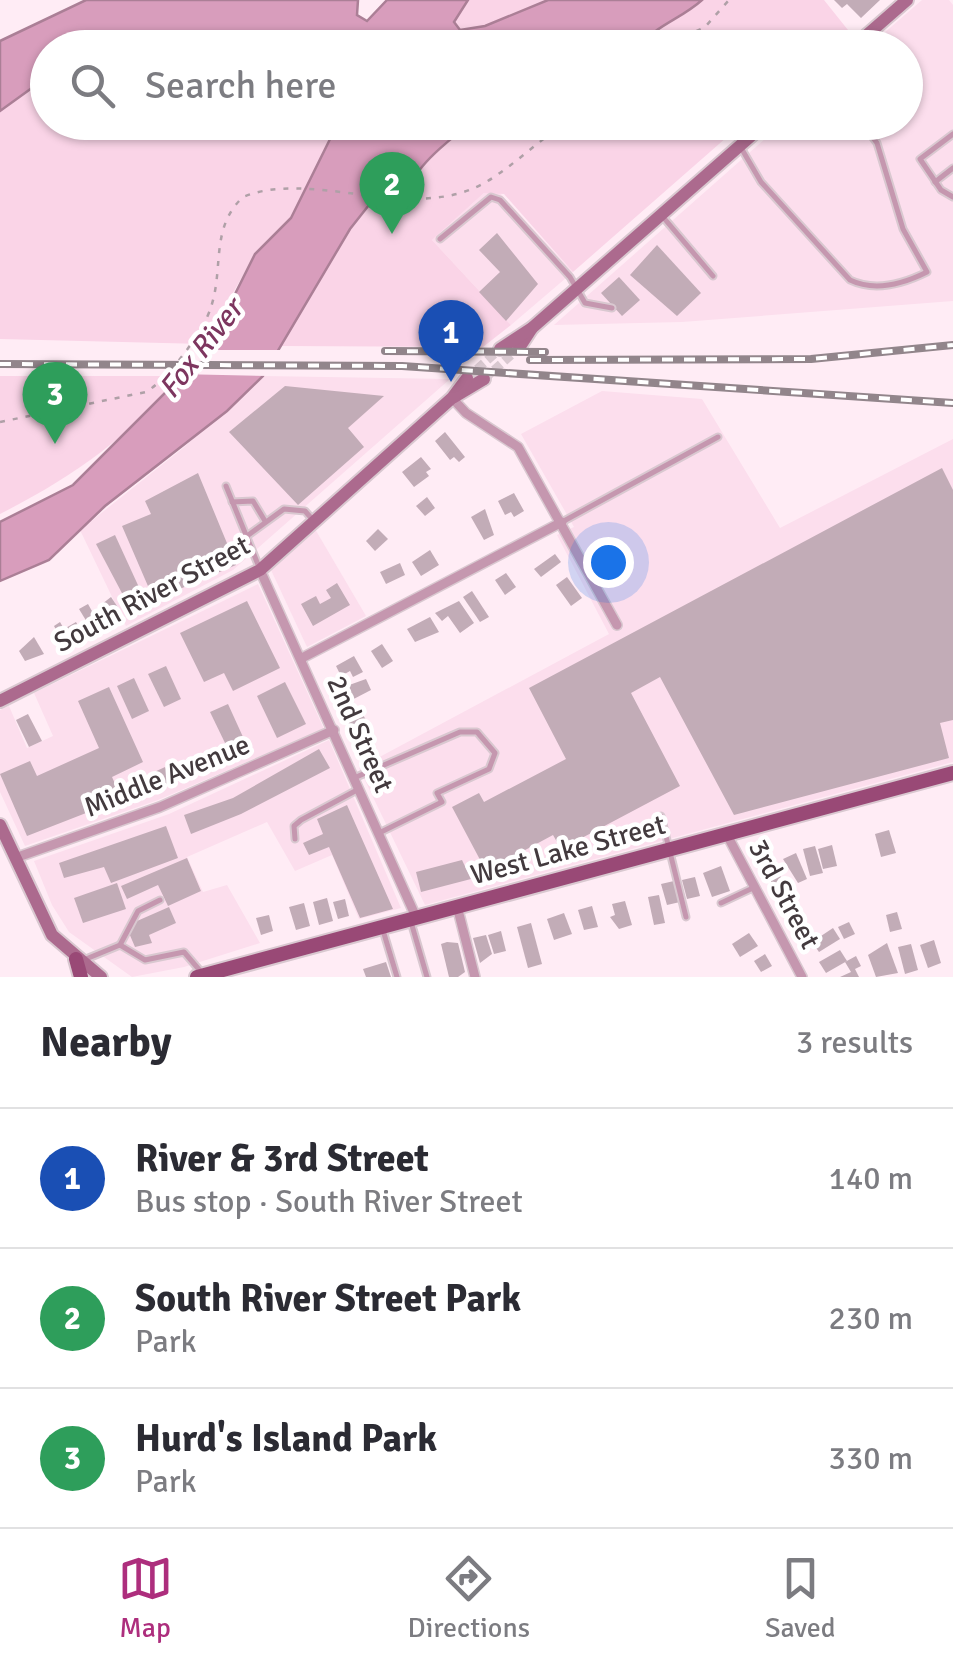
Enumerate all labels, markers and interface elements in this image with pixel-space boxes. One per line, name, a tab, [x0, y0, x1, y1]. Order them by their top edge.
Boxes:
search box	[30, 30, 923, 140]
icon: search	[65, 58, 120, 113]
text: Search here	[145, 62, 337, 109]
pin: 2	[360, 152, 424, 234]
water label: Fox River	[151, 289, 254, 406]
pin: 1	[418, 300, 484, 382]
pin: 3	[22, 362, 88, 444]
street label: South River Street	[48, 528, 256, 660]
your location	[583, 537, 634, 588]
street label: 2nd Street	[319, 670, 401, 798]
street label: Middle Avenue	[79, 727, 255, 825]
street label: West Lake Street	[467, 808, 669, 892]
street label: 3rd Street	[741, 833, 827, 955]
text: Nearby	[40, 1017, 172, 1068]
text: 3 results	[796, 1023, 913, 1062]
text: River & 3rd Street	[135, 1135, 429, 1182]
text: 1	[64, 1159, 81, 1198]
text: 140 m	[829, 1159, 913, 1198]
text: Bus stop · South River Street	[135, 1182, 523, 1221]
text: South River Street Park	[135, 1275, 521, 1322]
text: 2	[64, 1299, 81, 1338]
text: 230 m	[829, 1299, 913, 1338]
text: Park	[135, 1322, 197, 1361]
text: Hurd's Island Park	[135, 1415, 437, 1462]
text: 3	[64, 1439, 81, 1478]
text: 330 m	[829, 1439, 913, 1478]
text: Park	[135, 1462, 197, 1501]
tab: Map	[118, 1551, 173, 1645]
tab: Directions	[408, 1551, 530, 1645]
tab: Saved	[765, 1551, 835, 1645]

